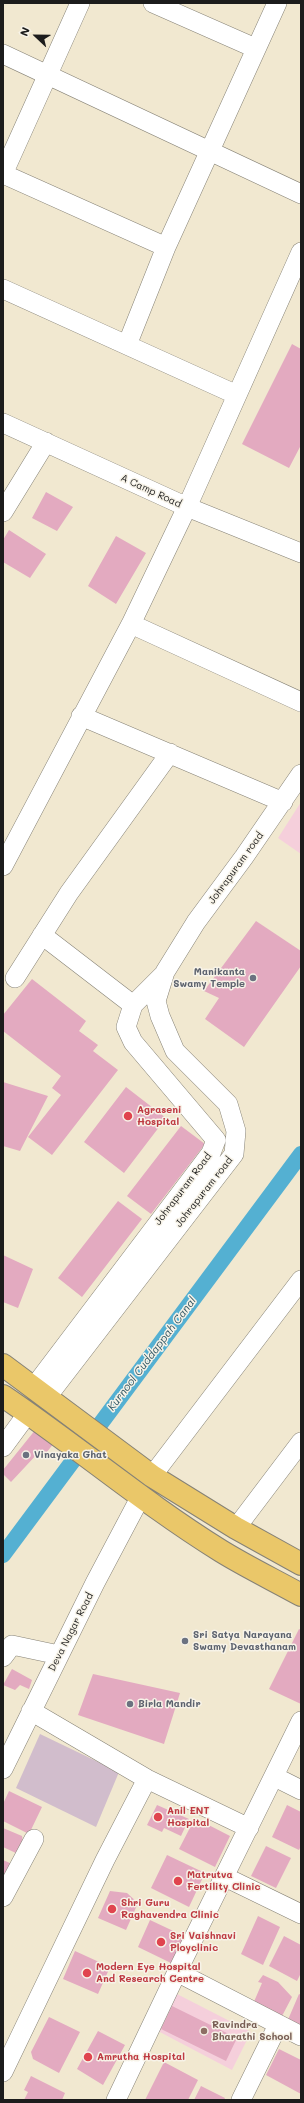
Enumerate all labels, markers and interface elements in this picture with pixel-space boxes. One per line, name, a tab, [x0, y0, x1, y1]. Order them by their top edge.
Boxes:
north arrow	[16, 16, 56, 56]
text: N	[16, 25, 33, 38]
street label: A Camp Road	[119, 472, 183, 510]
street label: Johrapuram road	[206, 830, 266, 906]
place label: Manikanta Swamy Temple	[173, 966, 245, 990]
marker: Manikanta Swamy Temple	[248, 973, 258, 983]
place label: Agraseni Hospital	[137, 1104, 181, 1128]
marker: Agraseni Hospital	[122, 1110, 134, 1122]
street label: Johrapuram Road	[152, 1151, 214, 1227]
street label: Johrapuram road	[173, 1154, 235, 1230]
water label: Kurnool Cuddappah Canal	[105, 1295, 199, 1413]
place label: Vinayaka Ghat	[34, 1449, 107, 1461]
marker: Vinayaka Ghat	[21, 1450, 31, 1460]
street label: Deva Nagar Road	[46, 1591, 96, 1673]
place label: Sri Satya Narayana Swamy Devasthanam	[193, 1629, 296, 1652]
marker: Sri Satya Narayana Swamy Devasthanam	[180, 1636, 190, 1646]
place label: Birla Mandir	[138, 1698, 201, 1710]
marker: Birla Mandir	[125, 1699, 135, 1709]
place label: Anil ENT Hospital	[167, 1805, 209, 1828]
marker: Anil ENT Hospital	[152, 1811, 164, 1823]
place label: Matrutva Fertility Clinic	[187, 1869, 261, 1892]
marker: Matrutva Fertility Clinic	[172, 1875, 184, 1887]
place label: Shri Guru Raghavendra Clinic	[121, 1897, 219, 1920]
marker: Shri Guru Raghavendra Clinic	[106, 1903, 118, 1915]
place label: Sri Vaishnavi Ployclinic	[170, 1930, 236, 1954]
marker: Sri Vaishnavi Ployclinic	[155, 1936, 167, 1948]
place label: Modern Eye Hospital And Research Centre	[96, 1961, 204, 1984]
marker: Modern Eye Hospital And Research Centre	[81, 1967, 93, 1979]
place label: Ravindra Bharathi School	[212, 2019, 292, 2042]
marker: Ravindra Bharathi School	[199, 2026, 209, 2036]
marker: Amrutha Hospital	[82, 2051, 94, 2063]
place label: Amrutha Hospital	[97, 2051, 185, 2063]

